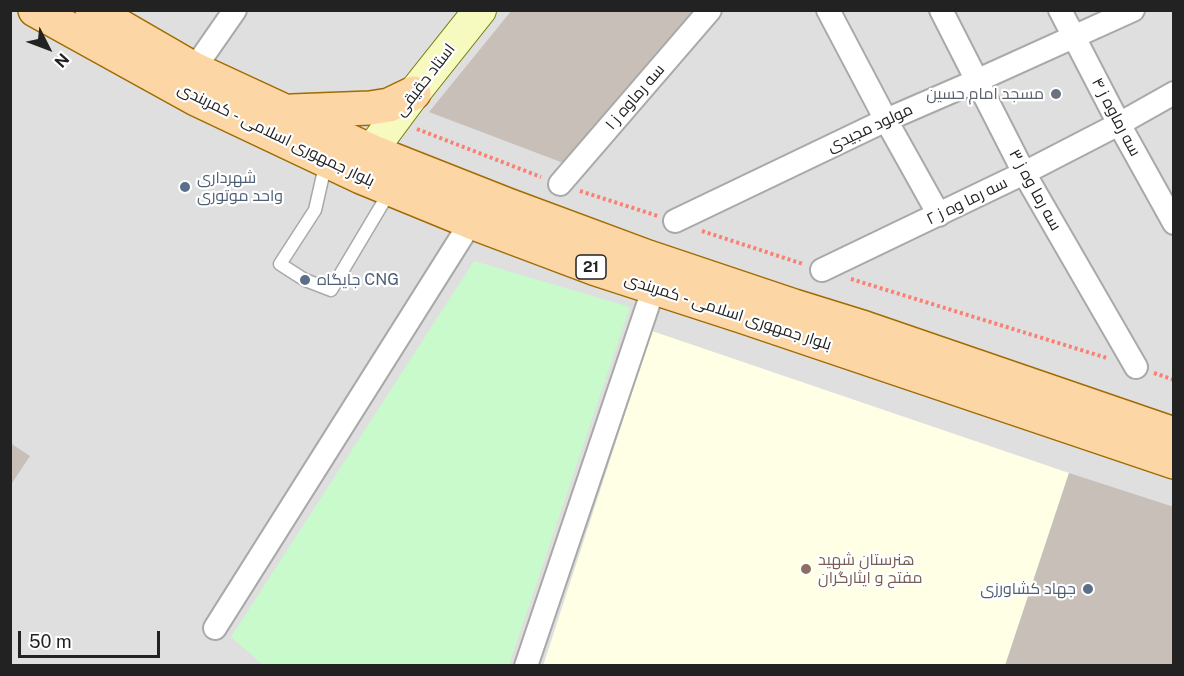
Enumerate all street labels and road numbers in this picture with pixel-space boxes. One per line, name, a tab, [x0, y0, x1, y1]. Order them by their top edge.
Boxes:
street label: استاد حقیقی	[391, 40, 459, 120]
street label: سه رماوه ز ۱	[601, 60, 669, 134]
street label: سه رماوه ز ۴	[1087, 74, 1145, 160]
street label: بلوار جمهوری اسلامی - کمربندی	[174, 79, 378, 191]
street label: مولود مجیدی	[824, 100, 916, 156]
street label: سه رما وه ز ۳	[1005, 146, 1065, 234]
street label: سه رما وه ز ۲	[923, 173, 1011, 229]
road number: 21	[576, 255, 606, 279]
street label: بلوار جمهوری اسلامی - کمربندی	[622, 269, 834, 355]

